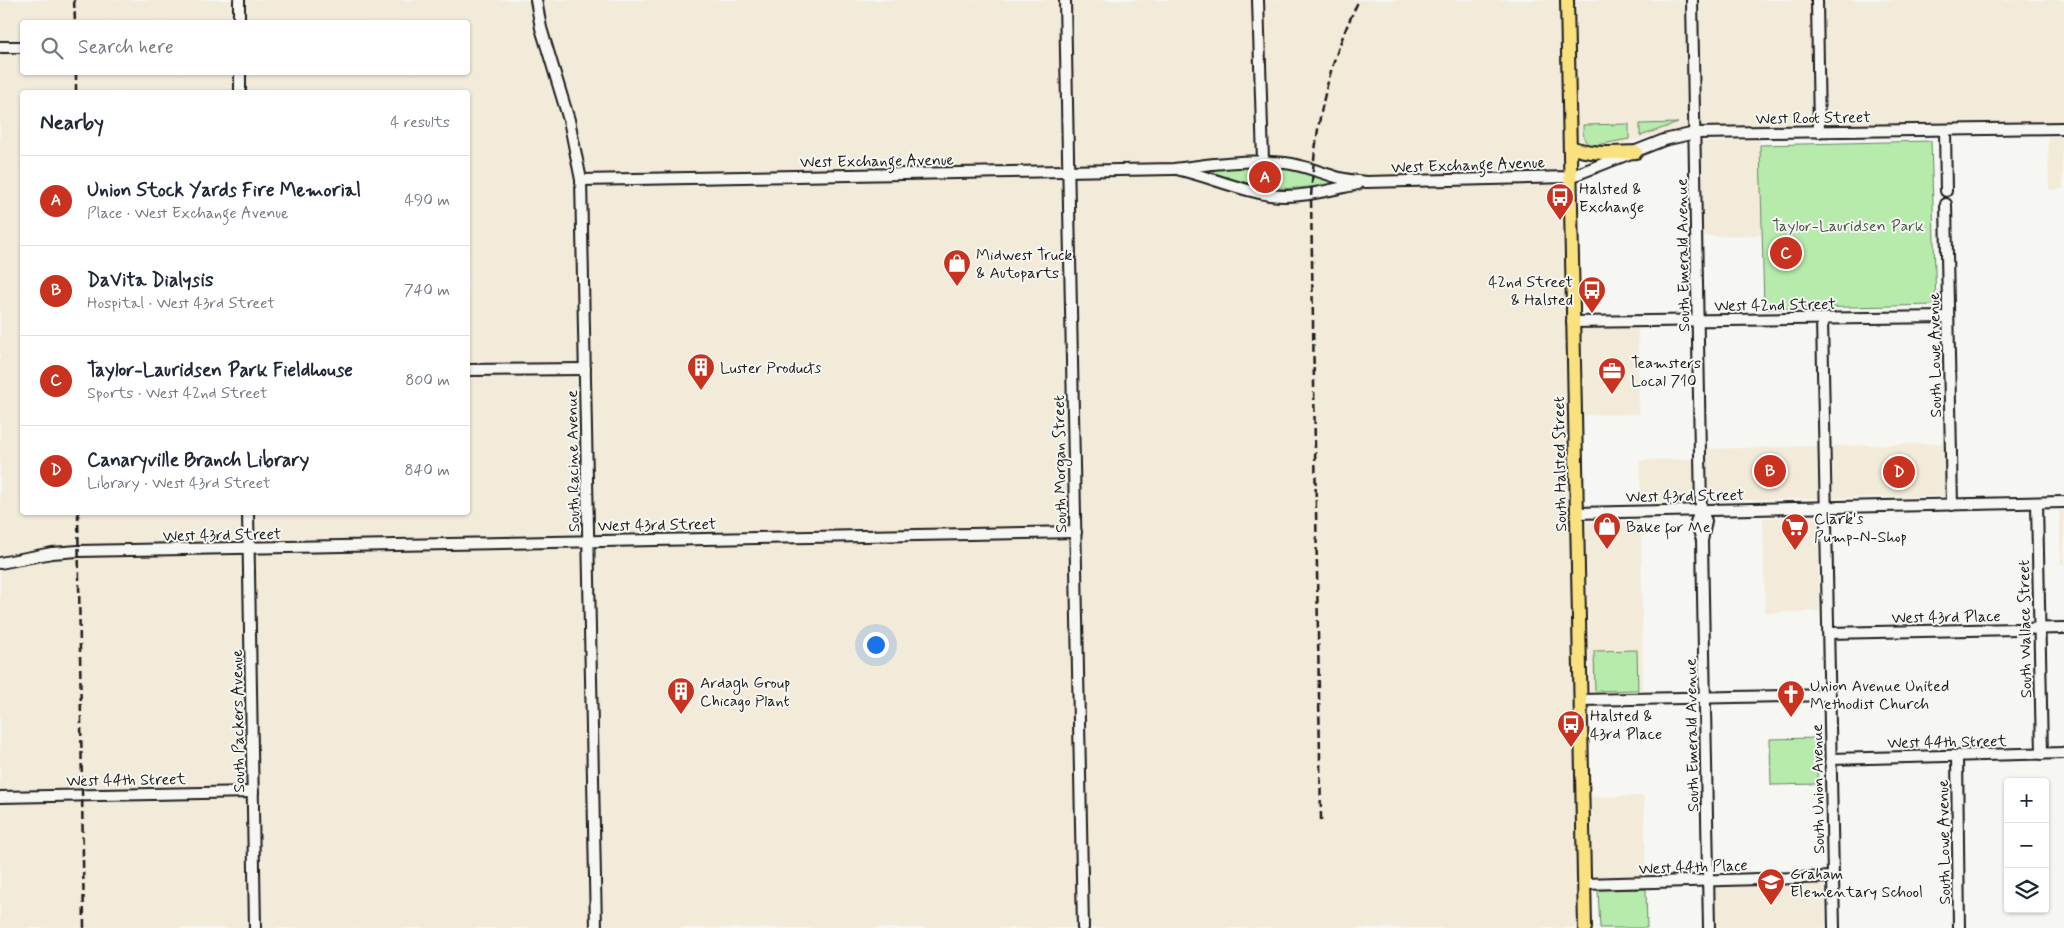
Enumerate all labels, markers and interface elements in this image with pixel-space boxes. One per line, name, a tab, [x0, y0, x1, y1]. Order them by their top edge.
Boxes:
search box	[20, 20, 470, 75]
icon: search	[38, 34, 66, 62]
text: Search here	[78, 35, 174, 60]
street label: West Root Street	[1755, 107, 1871, 130]
text: Nearby	[40, 109, 104, 137]
text: 4 results	[390, 112, 450, 133]
street label: West Exchange Avenue	[800, 150, 955, 174]
street label: West Exchange Avenue	[1391, 152, 1546, 180]
pin: A	[1249, 158, 1281, 196]
text: Union Stock Yards Fire Memorial	[87, 178, 361, 203]
street label: South Emerald Avenue	[1672, 178, 1695, 332]
place label: Halsted & Exchange	[1579, 179, 1644, 219]
bus stop icon: Halsted & Exchange	[1545, 182, 1575, 221]
text: A	[51, 190, 61, 211]
text: 490 m	[404, 190, 450, 211]
text: Place · West Exchange Avenue	[87, 203, 289, 224]
park label: Taylor-Lauridsen Park	[1772, 216, 1924, 237]
pin: C	[1770, 234, 1802, 272]
place label: Midwest Truck & Autoparts	[976, 245, 1072, 284]
shop icon: Midwest Truck & Autoparts	[942, 248, 972, 287]
text: DaVita Dialysis	[87, 268, 213, 293]
place label: 42nd Street & Halsted	[1488, 272, 1573, 311]
bus stop icon: 42nd Street & Halsted	[1577, 275, 1607, 314]
text: B	[51, 280, 61, 301]
text: 740 m	[404, 280, 450, 301]
street label: South Lowe Avenue	[1924, 292, 1947, 418]
text: Hospital · West 43rd Street	[87, 293, 275, 314]
street label: West 42nd Street	[1714, 294, 1837, 317]
building icon: Luster Products	[686, 352, 716, 391]
place label: Teamsters Local 710	[1631, 353, 1701, 392]
office icon: Teamsters Local 710	[1597, 356, 1627, 395]
text: Taylor-Lauridsen Park Fieldhouse	[87, 358, 353, 383]
place label: Luster Products	[720, 358, 821, 379]
text: C	[50, 370, 62, 391]
text: 800 m	[405, 370, 450, 391]
text: Sports · West 42nd Street	[87, 383, 268, 404]
street label: South Racine Avenue	[562, 390, 585, 532]
street label: South Morgan Street	[1049, 395, 1073, 533]
street label: South Halsted Street	[1549, 396, 1572, 532]
text: Canaryville Branch Library	[87, 448, 309, 473]
pin: B	[1754, 452, 1786, 490]
pin: D	[1883, 453, 1915, 491]
text: D	[50, 460, 62, 481]
text: 840 m	[405, 460, 450, 481]
text: Library · West 43rd Street	[87, 473, 271, 494]
street label: West 43rd Street	[1626, 485, 1745, 508]
place label: Clark's Pump-N-Shop	[1814, 509, 1907, 548]
shop icon: Bake for Me	[1592, 511, 1622, 550]
supermarket icon: Clark's Pump-N-Shop	[1780, 512, 1810, 551]
street label: West 43rd Street	[598, 514, 717, 537]
place label: Bake for Me	[1626, 517, 1711, 540]
street label: West 43rd Street	[163, 524, 282, 547]
street label: South Wallace Street	[2014, 560, 2037, 698]
street label: West 43rd Place	[1891, 606, 2001, 629]
your location	[863, 632, 889, 658]
street label: South Packers Avenue	[227, 649, 250, 793]
street label: South Emerald Avenue	[1681, 658, 1704, 812]
place label: Ardagh Group Chicago Plant	[700, 673, 790, 712]
building icon: Ardagh Group Chicago Plant	[666, 676, 696, 715]
place label: Union Avenue United Methodist Church	[1810, 676, 1949, 715]
church icon: Union Avenue United Methodist Church	[1776, 679, 1806, 718]
place label: Halsted & 43rd Place	[1590, 706, 1662, 745]
bus stop icon: Halsted & 43rd Place	[1556, 709, 1586, 748]
street label: South Union Avenue	[1807, 724, 1830, 854]
street label: West 44th Street	[1887, 731, 2008, 754]
street label: West 44th Street	[66, 769, 187, 792]
map controls	[2004, 778, 2049, 913]
button: +	[2004, 778, 2049, 823]
street label: South Lowe Avenue	[1933, 779, 1956, 905]
button: −	[2004, 823, 2049, 868]
street label: West 44th Place	[1638, 855, 1748, 880]
place label: Graham Elementary School	[1790, 864, 1923, 903]
school or university icon: Graham Elementary School	[1756, 867, 1786, 906]
button: layers	[2004, 868, 2049, 913]

